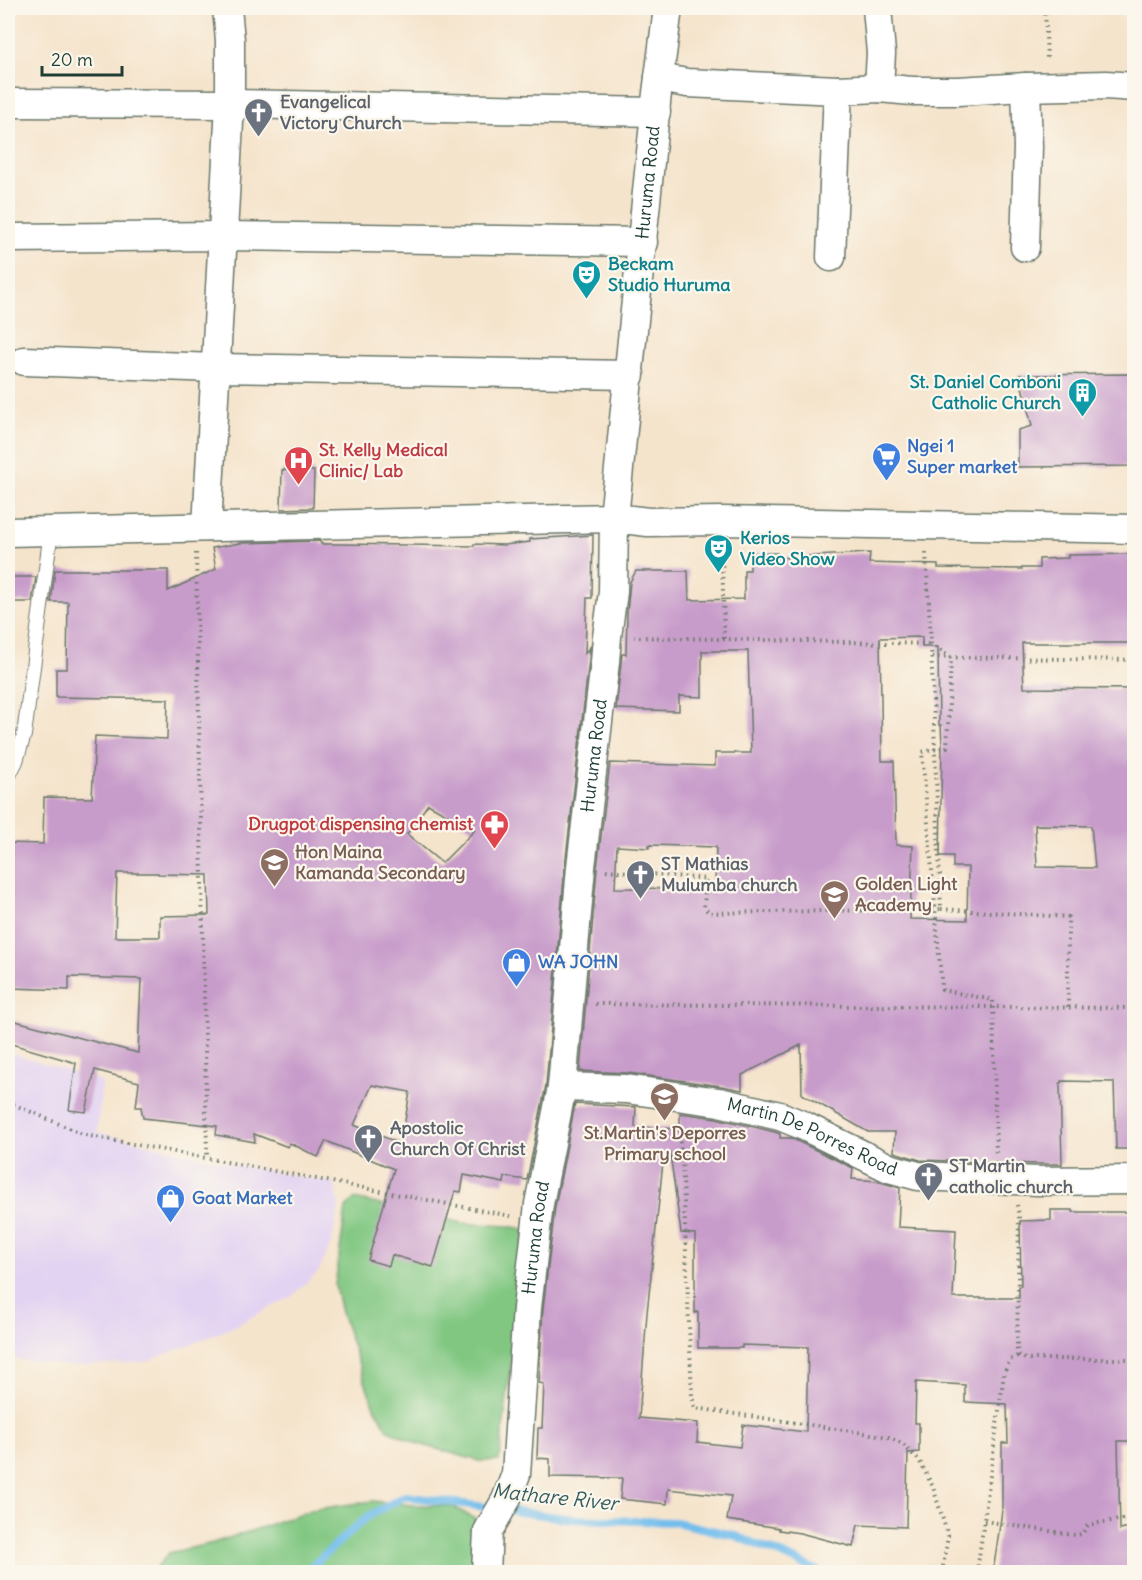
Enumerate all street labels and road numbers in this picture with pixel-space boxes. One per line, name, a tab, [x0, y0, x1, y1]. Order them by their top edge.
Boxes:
street label: Huruma Road	[630, 124, 665, 240]
street label: Huruma Road	[575, 697, 612, 813]
street label: Martin De Porres Road	[725, 1092, 900, 1181]
street label: Huruma Road	[517, 1179, 554, 1295]

